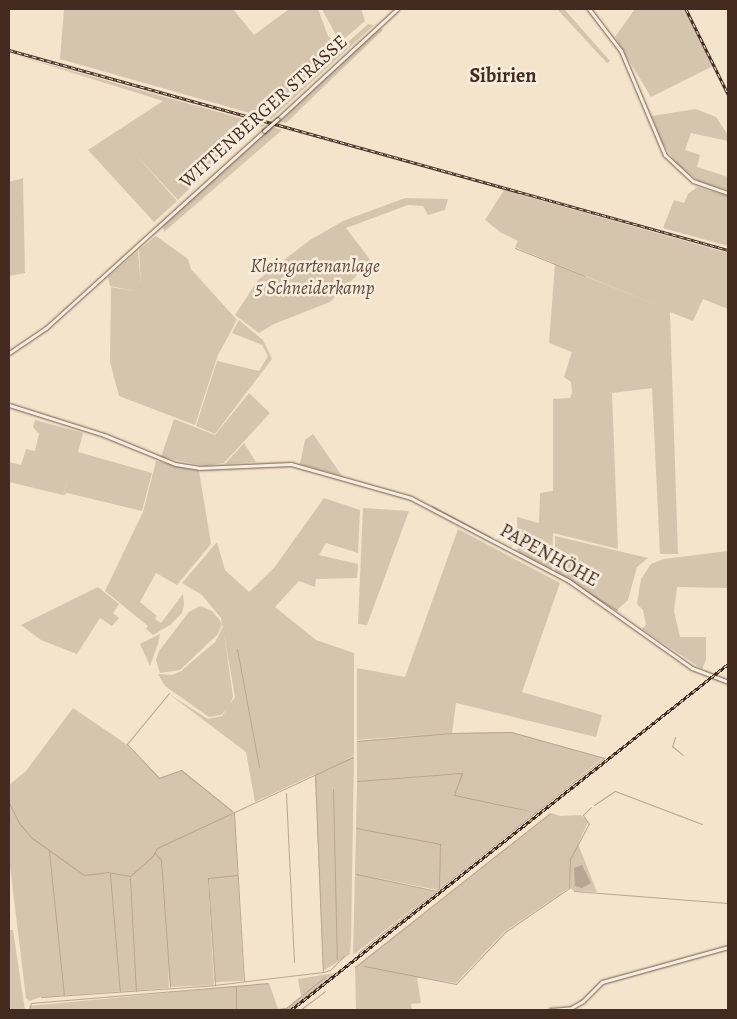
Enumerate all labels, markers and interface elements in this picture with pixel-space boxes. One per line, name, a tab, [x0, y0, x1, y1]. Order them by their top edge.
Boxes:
street label: WITTENBERGER STRASSE	[175, 31, 353, 193]
district label: Sibirien	[469, 63, 537, 87]
park label: Kleingartenanlage 5 Schneiderkamp	[250, 256, 380, 300]
street label: PAPENHÖHE	[496, 519, 602, 593]

